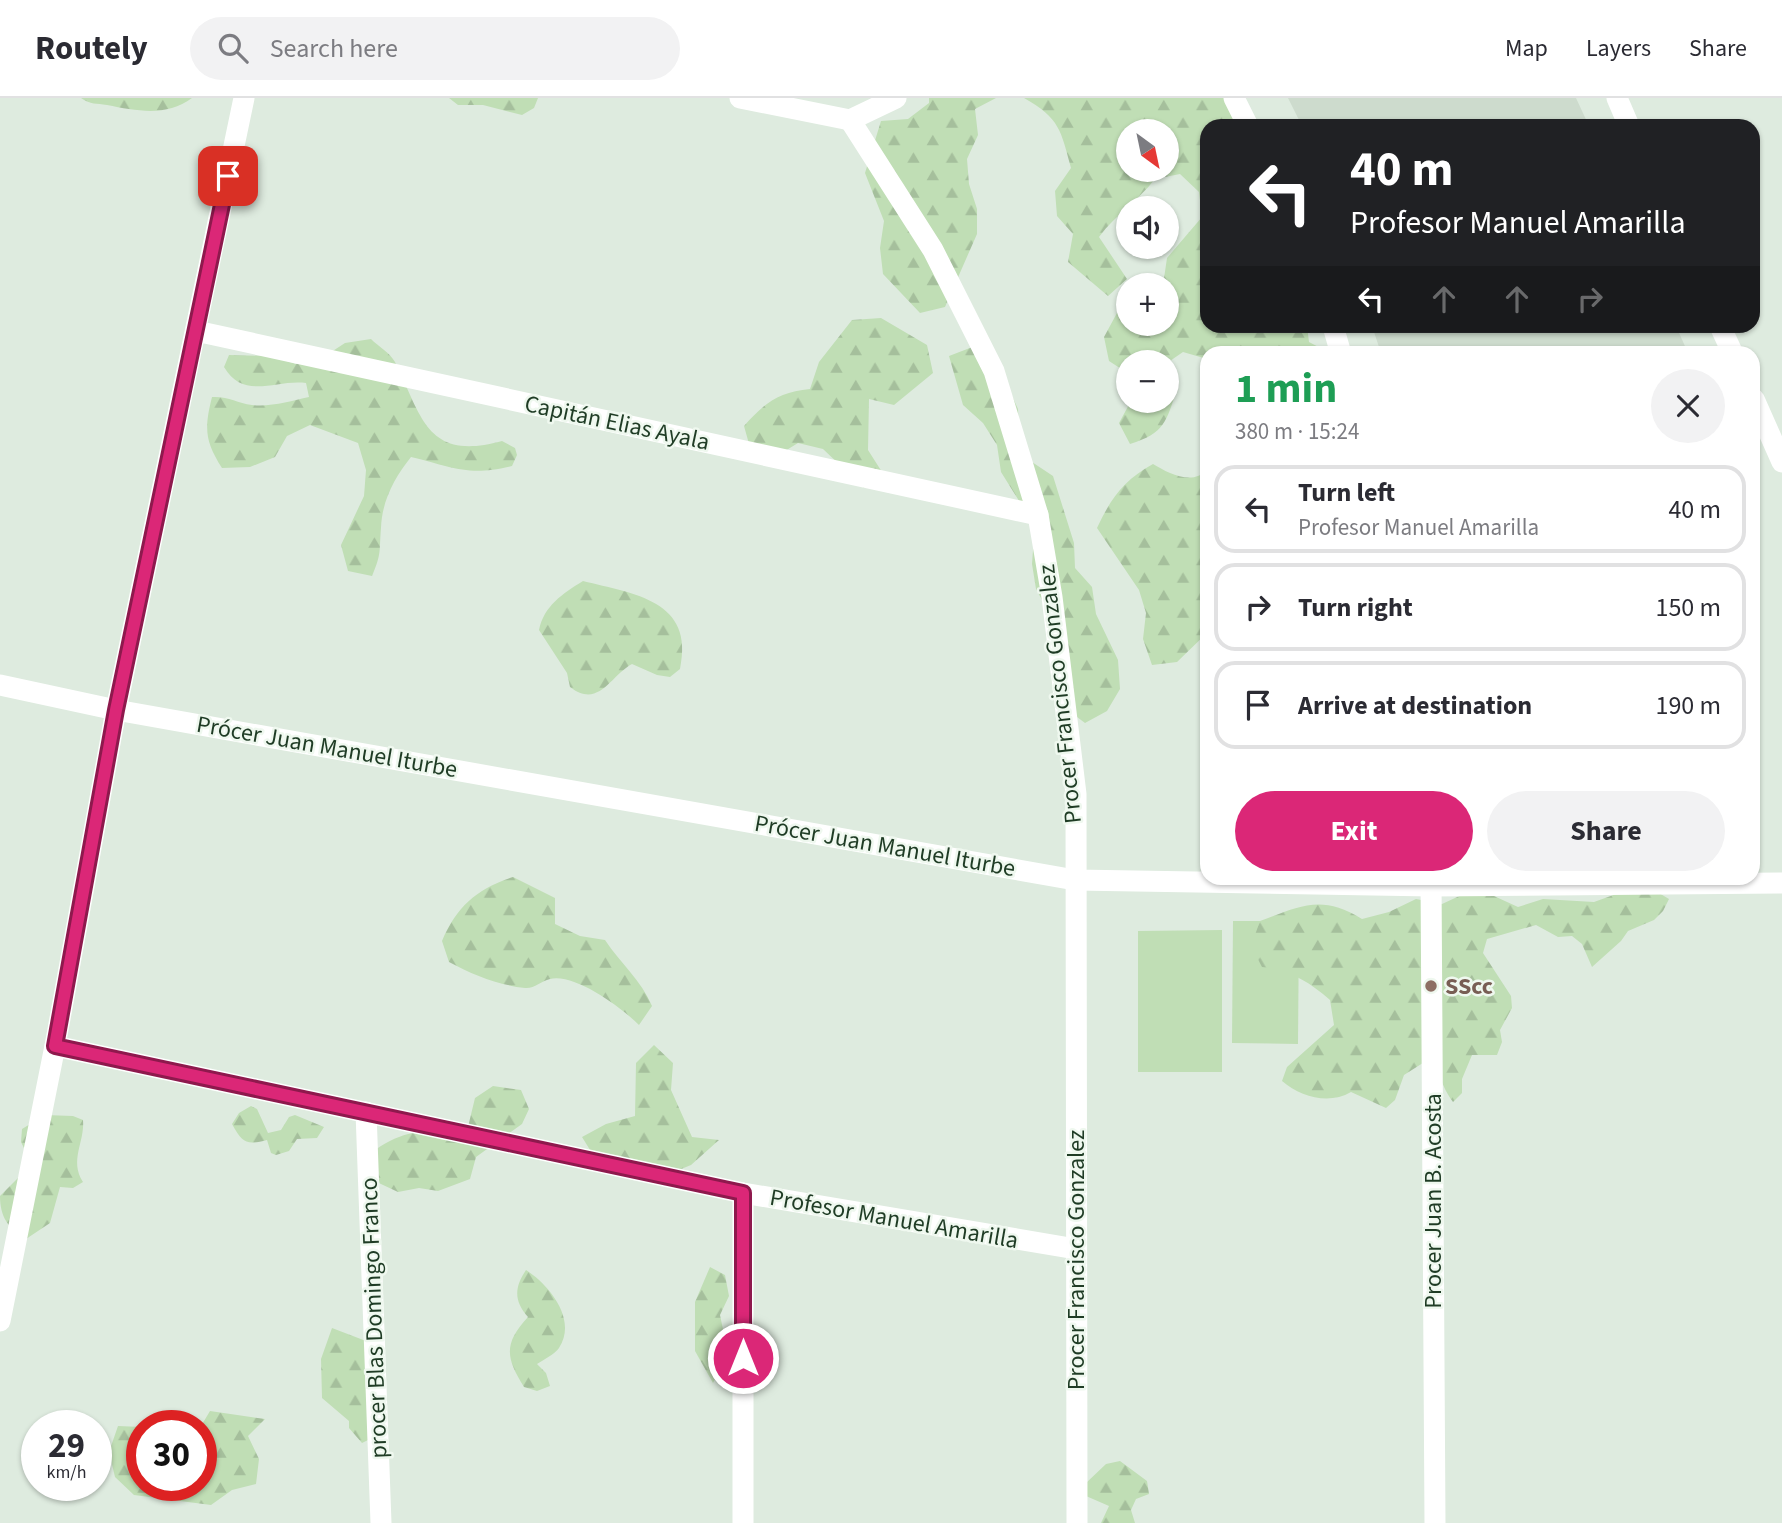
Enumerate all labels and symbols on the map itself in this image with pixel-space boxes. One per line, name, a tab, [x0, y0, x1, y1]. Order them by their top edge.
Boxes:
north arrow	[1116, 119, 1180, 182]
pin	[198, 146, 258, 206]
street label: Capitán Elias Ayala	[521, 386, 713, 460]
street label: Procer Francisco Gonzalez	[1029, 563, 1091, 825]
street label: Prócer Juan Manuel Iturbe	[194, 707, 460, 787]
street label: Prócer Juan Manuel Iturbe	[752, 806, 1018, 886]
place label: SScc	[1445, 969, 1493, 1004]
marker: SScc	[1423, 978, 1439, 994]
street label: Procer Juan B. Acosta	[1416, 1093, 1451, 1309]
street label: Procer Francisco Gonzalez	[1059, 1130, 1094, 1390]
street label: procer Blas Domingo Franco	[352, 1177, 396, 1459]
street label: Profesor Manuel Amarilla	[767, 1180, 1021, 1258]
position arrow	[706, 1321, 780, 1395]
speed limit sign: 30	[126, 1410, 217, 1501]

